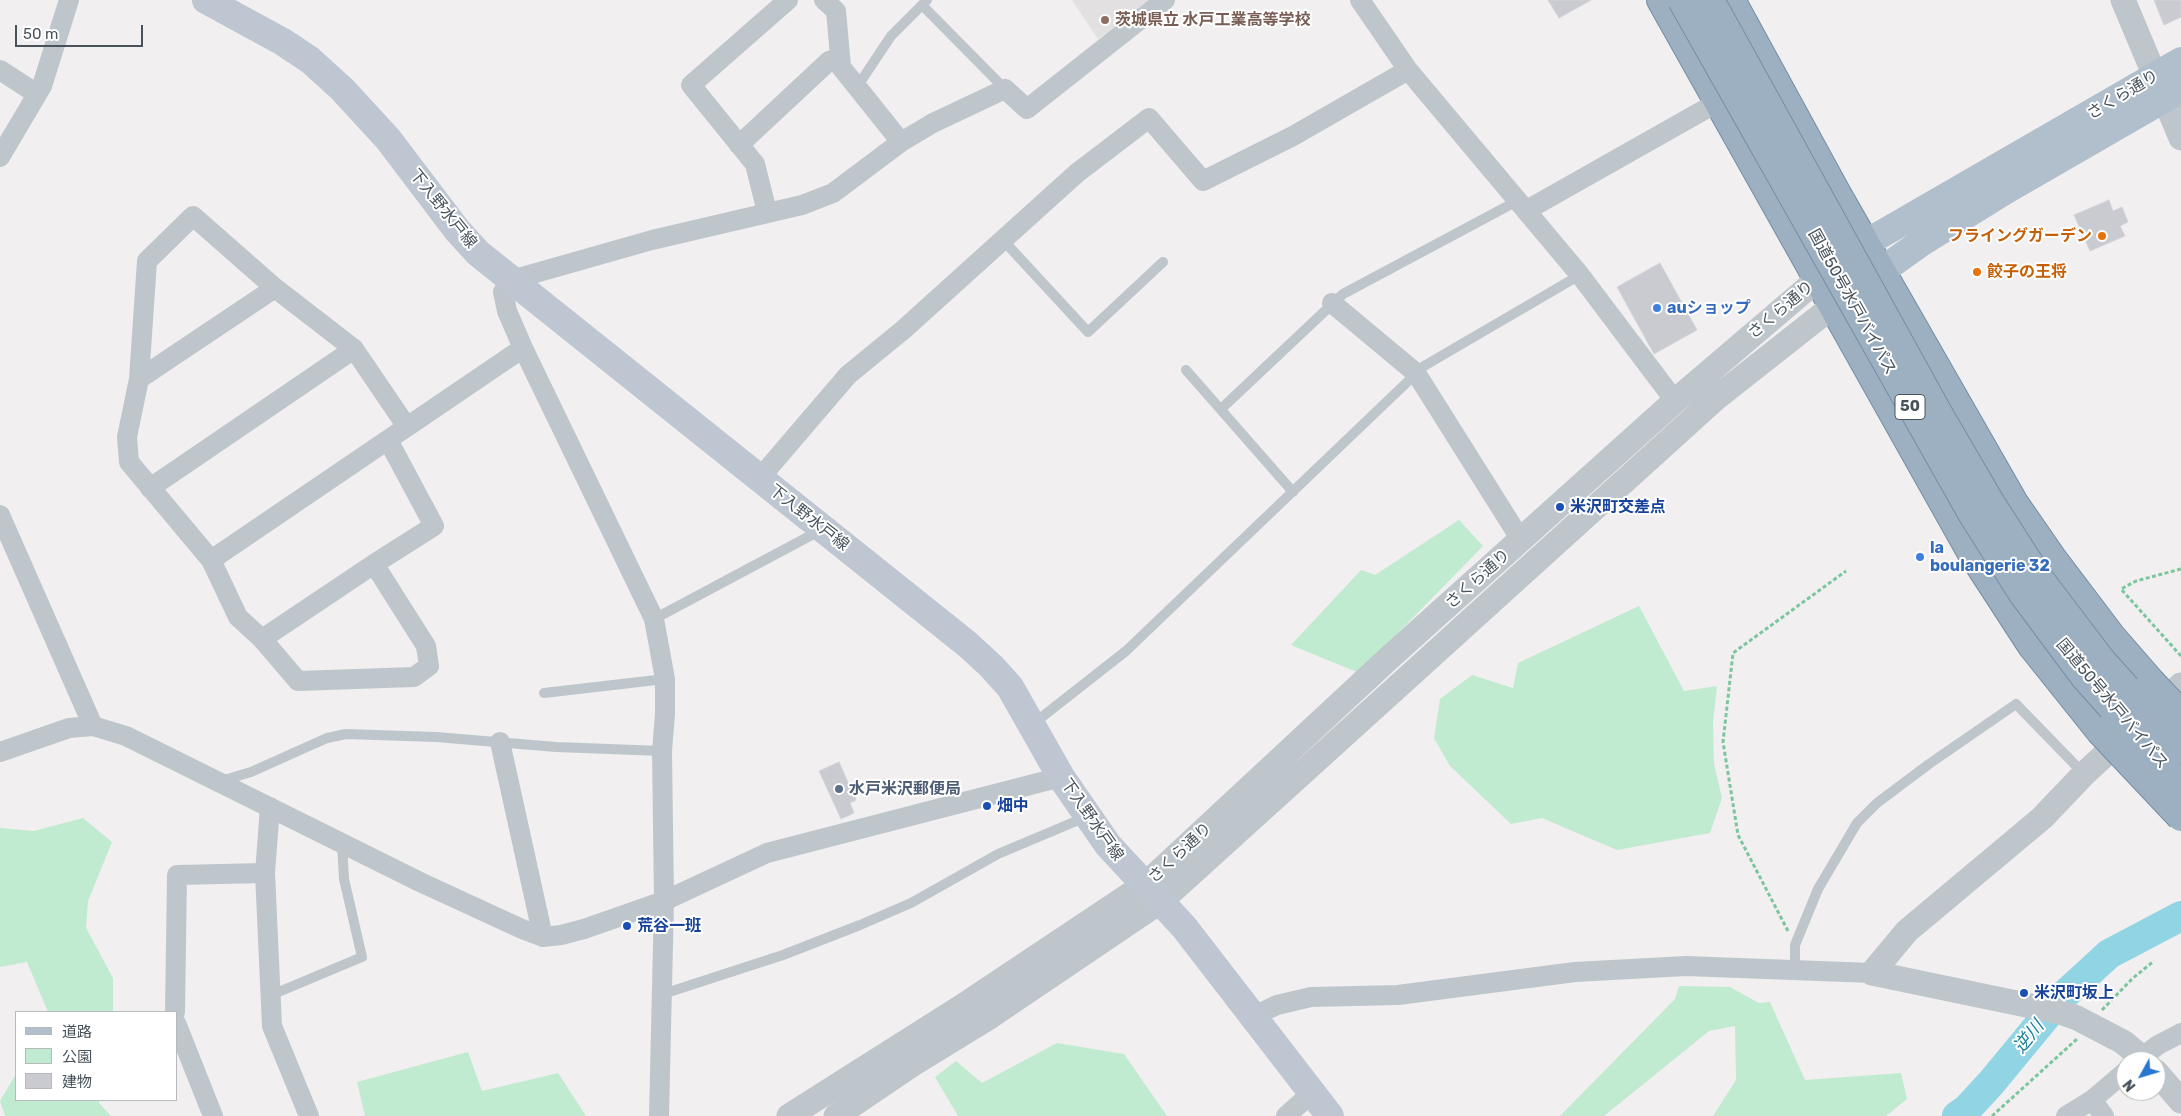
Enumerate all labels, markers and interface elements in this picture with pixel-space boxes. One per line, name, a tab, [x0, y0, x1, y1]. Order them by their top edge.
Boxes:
place label: 茨城県立 水戸工業高等学校	[1115, 10, 1310, 30]
marker: 茨城県立 水戸工業高等学校	[1099, 14, 1111, 26]
scale bar	[18, 15, 145, 47]
text: 50 m	[23, 25, 58, 43]
street label: さくら通り	[2084, 66, 2162, 124]
street label: 下入野水戸線	[405, 166, 481, 252]
street label: 国道50号水戸バイパス	[1804, 226, 1900, 378]
place label: フライングガーデン	[1948, 226, 2092, 246]
marker: フライングガーデン	[2096, 230, 2108, 242]
place label: 餃子の王将	[1987, 262, 2067, 282]
marker: 餃子の王将	[1971, 266, 1983, 278]
street label: さくら通り	[1744, 277, 1818, 343]
place label: auショップ	[1667, 298, 1751, 318]
marker: auショップ	[1651, 302, 1663, 314]
road number: 50	[1895, 394, 1925, 420]
street label: 下入野水戸線	[765, 481, 853, 555]
place label: 米沢町交差点	[1570, 497, 1666, 517]
marker: 米沢町交差点	[1554, 501, 1566, 513]
place label: la boulangerie 32	[1930, 538, 2050, 576]
street label: さくら通り	[1442, 545, 1514, 613]
marker: la boulangerie 32	[1914, 551, 1926, 563]
street label: 国道50号水戸バイパス	[2052, 635, 2172, 773]
street label: 下入野水戸線	[1057, 775, 1127, 865]
place label: 水戸米沢郵便局	[849, 779, 961, 799]
marker: 水戸米沢郵便局	[833, 783, 845, 795]
place label: 畑中	[997, 796, 1029, 816]
marker: 畑中	[981, 800, 993, 812]
street label: さくら通り	[1144, 819, 1216, 887]
place label: 荒谷一班	[637, 916, 701, 936]
marker: 荒谷一班	[621, 920, 633, 932]
place label: 米沢町坂上	[2034, 983, 2114, 1003]
marker: 米沢町坂上	[2018, 987, 2030, 999]
legend	[15, 1011, 178, 1101]
water label: 逆川	[2009, 1016, 2049, 1058]
text: 道路	[62, 1023, 92, 1041]
text: 公園	[62, 1048, 92, 1066]
north arrow	[2116, 1051, 2166, 1101]
text: 建物	[62, 1073, 92, 1091]
text: N	[2120, 1076, 2140, 1094]

